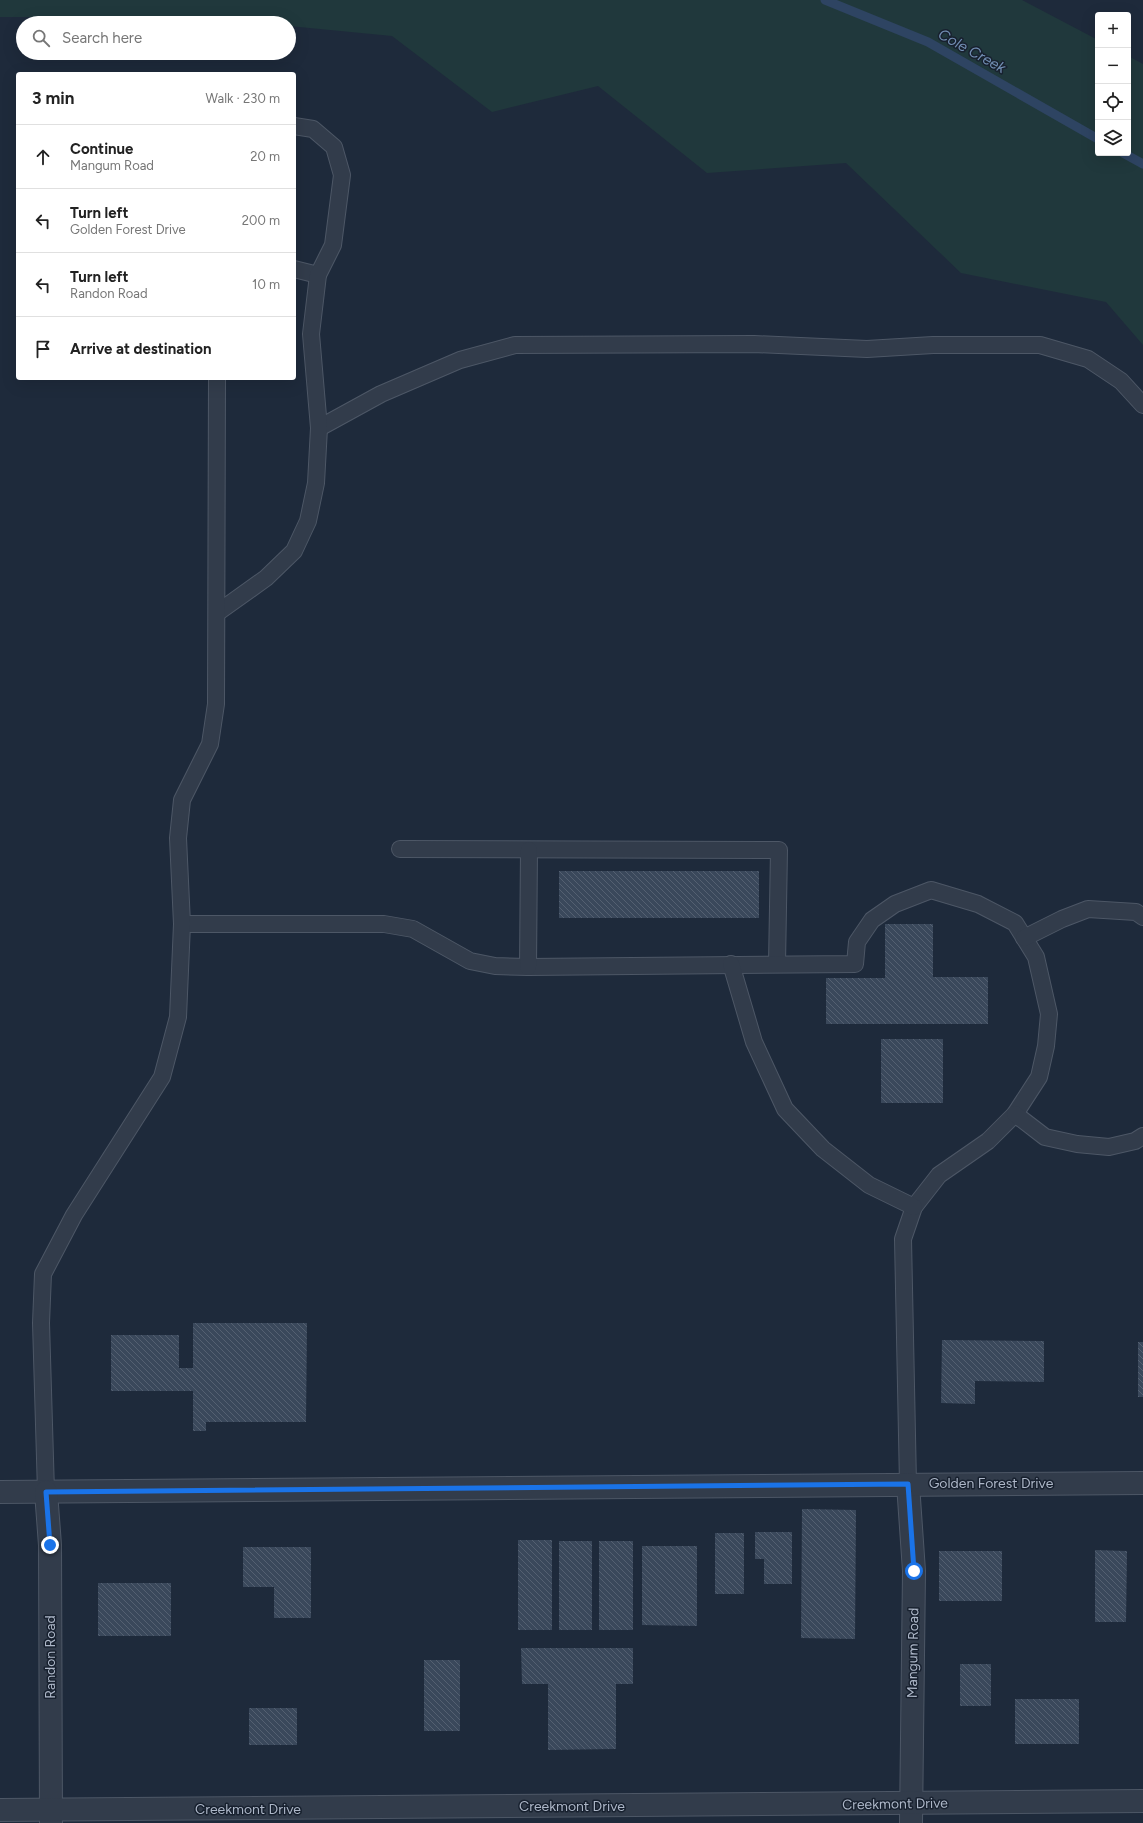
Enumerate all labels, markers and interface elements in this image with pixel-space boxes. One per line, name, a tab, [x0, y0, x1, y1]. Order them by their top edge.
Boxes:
map controls	[1095, 12, 1131, 156]
button: +	[1095, 12, 1131, 48]
search box	[16, 16, 296, 60]
water label: Cole Creek	[935, 25, 1010, 77]
icon: search	[30, 27, 52, 49]
text: Search here	[62, 29, 142, 47]
button: −	[1095, 48, 1131, 84]
button: locate	[1095, 84, 1131, 120]
text: 3 min	[32, 88, 74, 108]
text: Walk · 230 m	[206, 91, 280, 106]
button: layers	[1095, 120, 1131, 156]
text: Continue	[70, 140, 133, 158]
icon: ahead	[32, 146, 54, 168]
text: 20 m	[250, 149, 280, 164]
text: Mangum Road	[70, 158, 154, 173]
text: Turn left	[70, 204, 128, 222]
icon: left	[32, 210, 54, 232]
text: 200 m	[242, 213, 280, 228]
text: Golden Forest Drive	[70, 222, 186, 237]
text: Turn left	[70, 268, 128, 286]
icon: left	[32, 274, 54, 296]
text: 10 m	[252, 277, 280, 292]
text: Randon Road	[70, 286, 148, 301]
icon: arrive	[32, 338, 54, 360]
text: Arrive at destination	[70, 340, 211, 358]
street label: Golden Forest Drive	[929, 1475, 1054, 1492]
route end	[41, 1536, 59, 1554]
route start	[905, 1562, 923, 1580]
street label: Mangum Road	[904, 1608, 922, 1698]
street label: Randon Road	[42, 1615, 59, 1699]
street label: Creekmont Drive	[842, 1795, 948, 1813]
street label: Creekmont Drive	[519, 1798, 625, 1815]
street label: Creekmont Drive	[195, 1801, 301, 1818]

